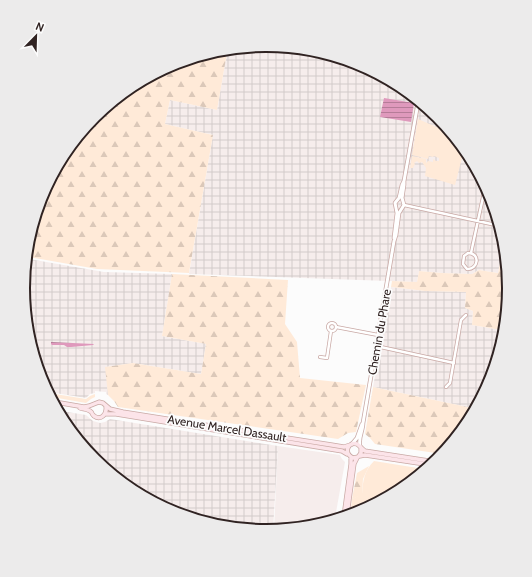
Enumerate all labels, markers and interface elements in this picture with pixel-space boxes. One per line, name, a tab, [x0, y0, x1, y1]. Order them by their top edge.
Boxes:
north arrow	[16, 16, 56, 56]
text: N	[34, 19, 46, 35]
street label: Chemin du Phare	[364, 288, 394, 376]
street label: Avenue Marcel Dassault	[167, 411, 287, 445]

